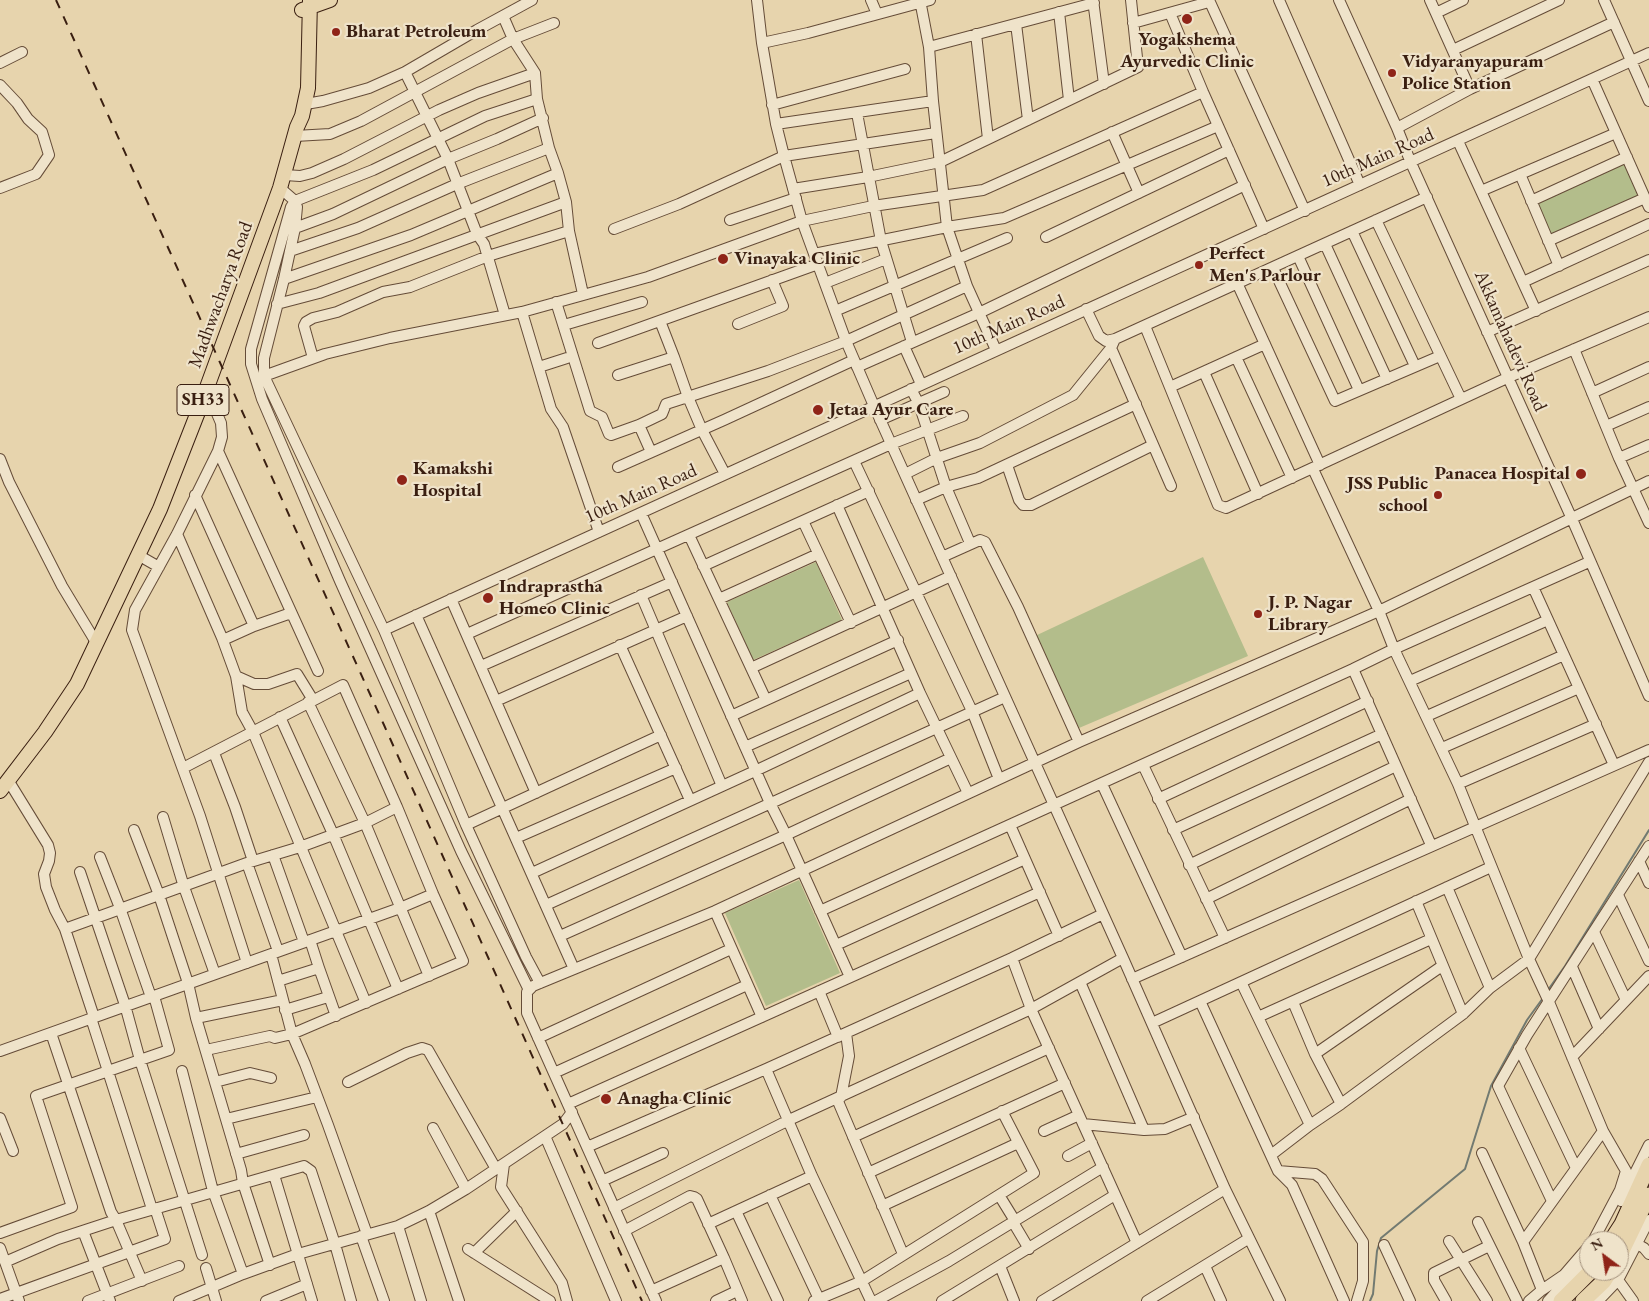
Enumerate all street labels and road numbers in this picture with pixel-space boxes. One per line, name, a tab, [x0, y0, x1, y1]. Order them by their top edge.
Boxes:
street label: 10th Main Road	[1318, 123, 1438, 193]
street label: Madhwacharya Road	[184, 219, 258, 371]
street label: Akkamahadevi Road	[1469, 267, 1551, 415]
street label: 10th Main Road	[949, 290, 1069, 360]
road number: SH33	[177, 384, 229, 416]
street label: 10th Main Road	[581, 459, 701, 529]

